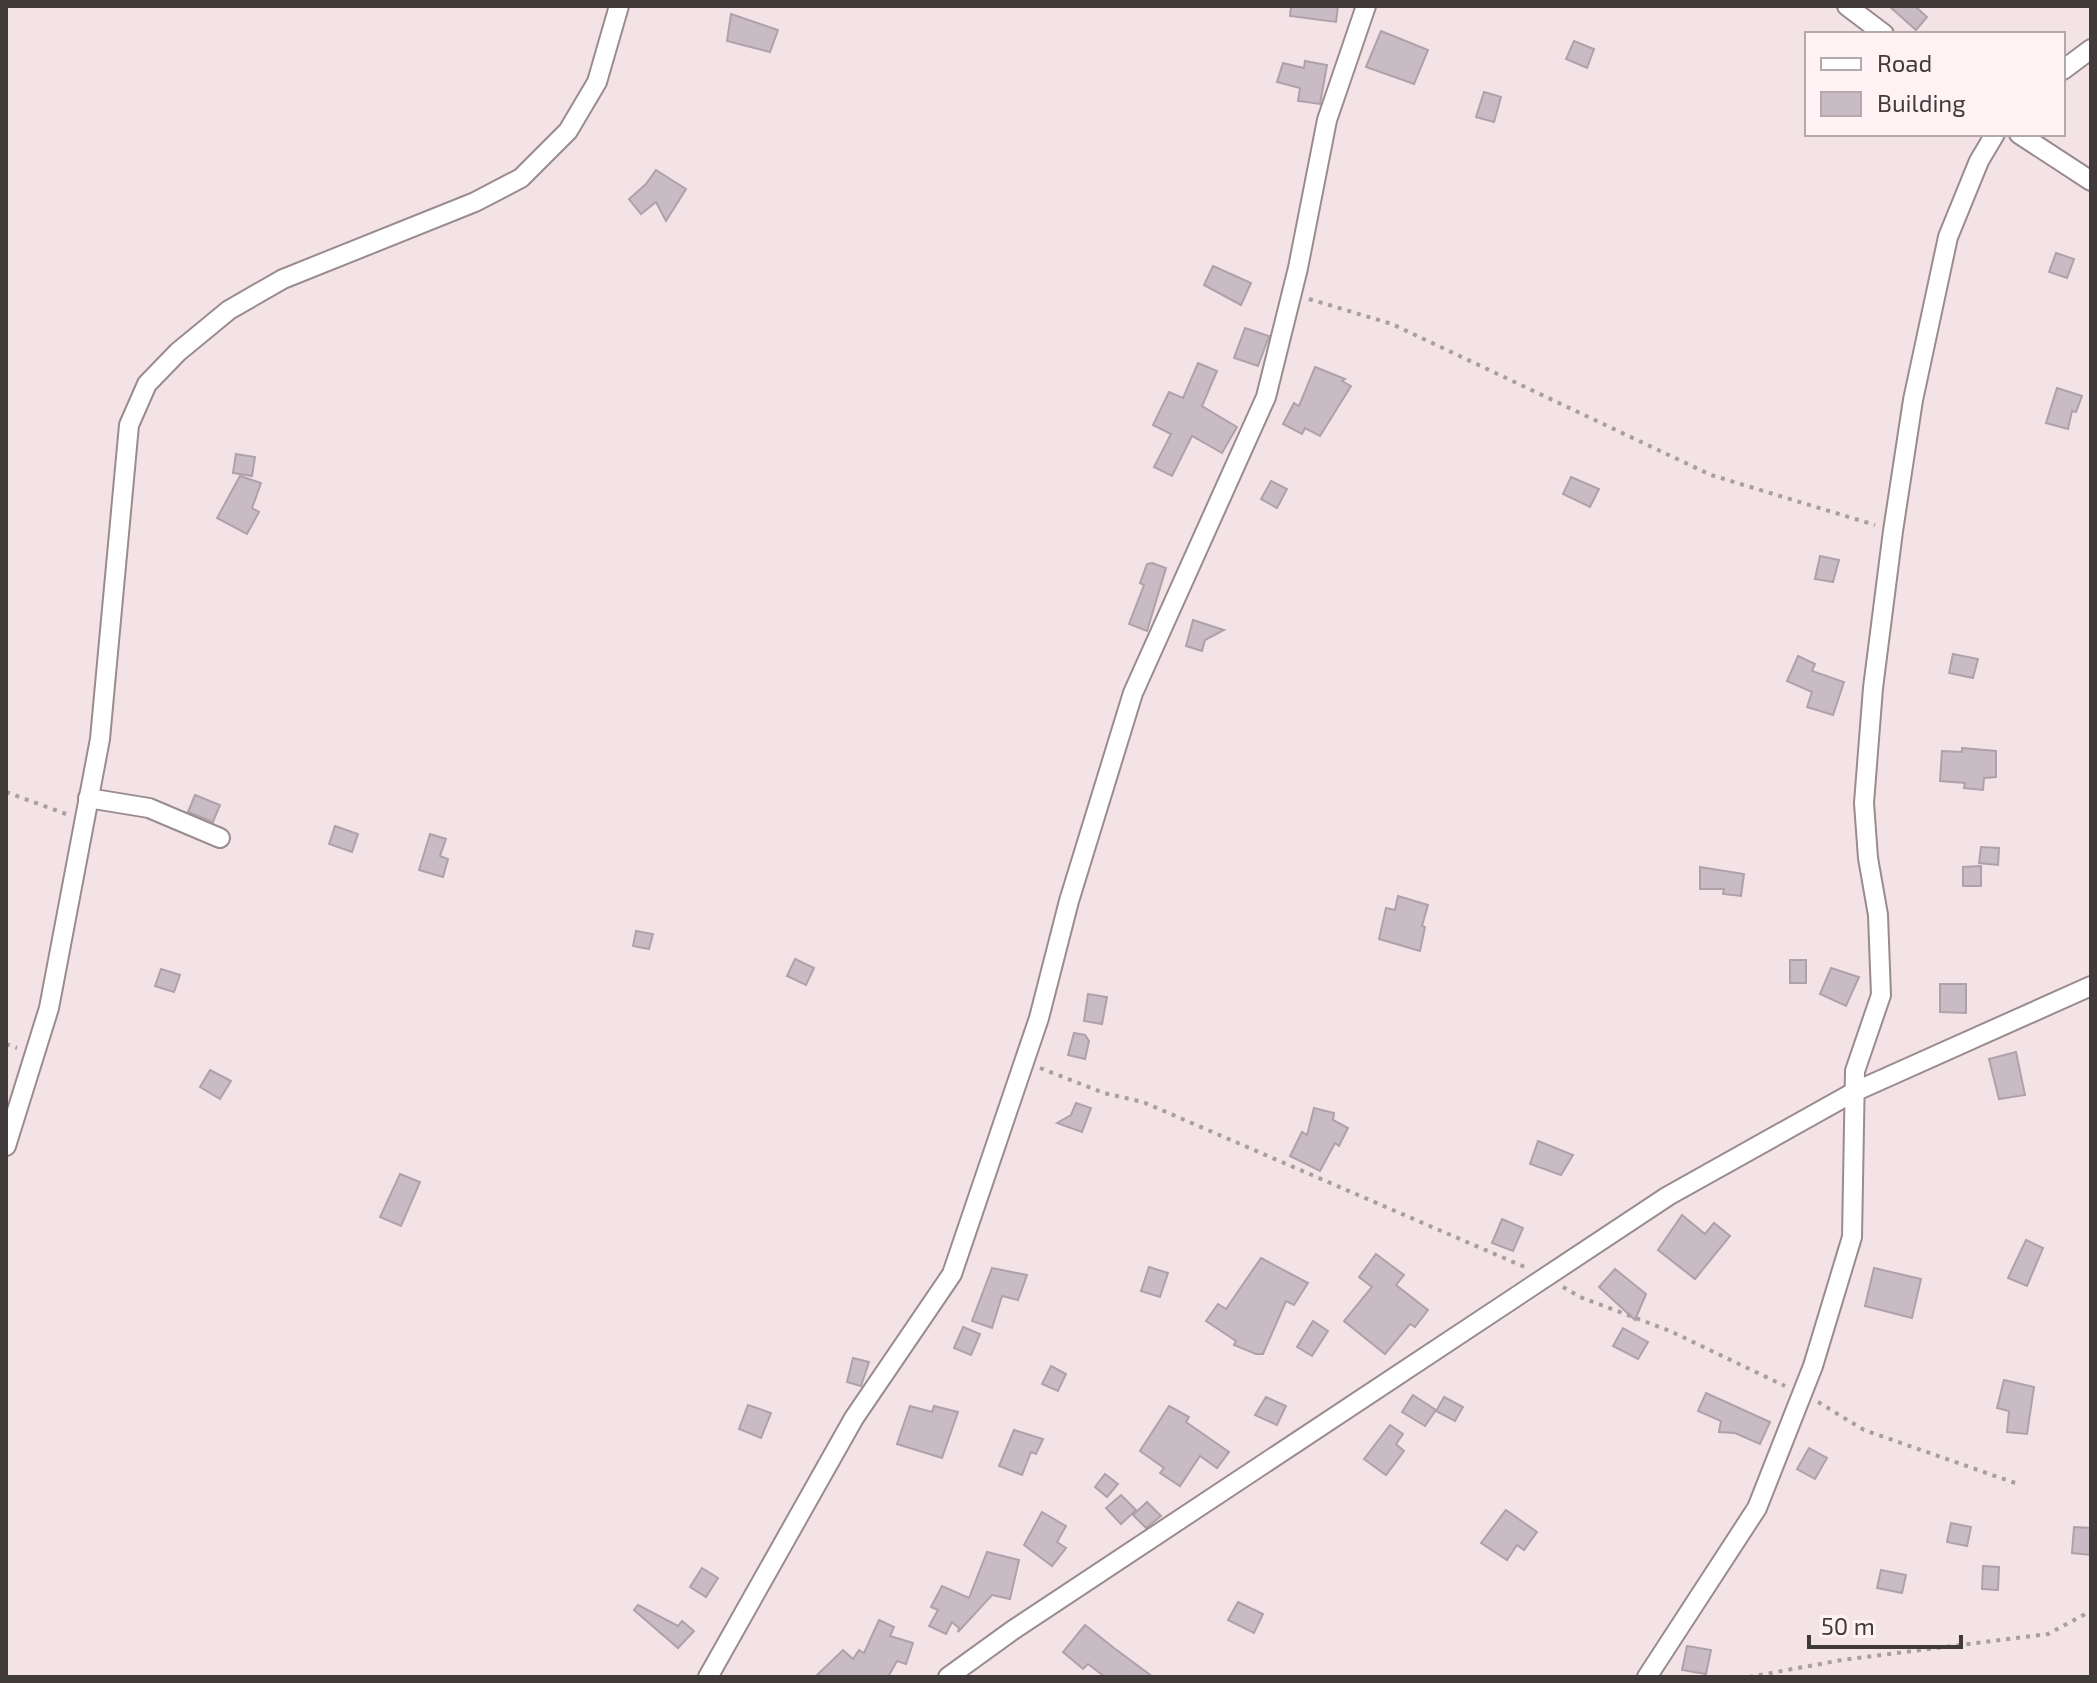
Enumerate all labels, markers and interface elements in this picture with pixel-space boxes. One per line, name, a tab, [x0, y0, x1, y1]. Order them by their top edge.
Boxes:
legend	[1805, 32, 2065, 136]
text: Road	[1877, 48, 1932, 77]
text: Building	[1877, 88, 1966, 117]
scale bar	[1809, 1599, 1961, 1649]
text: 50 m	[1821, 1611, 1875, 1640]

